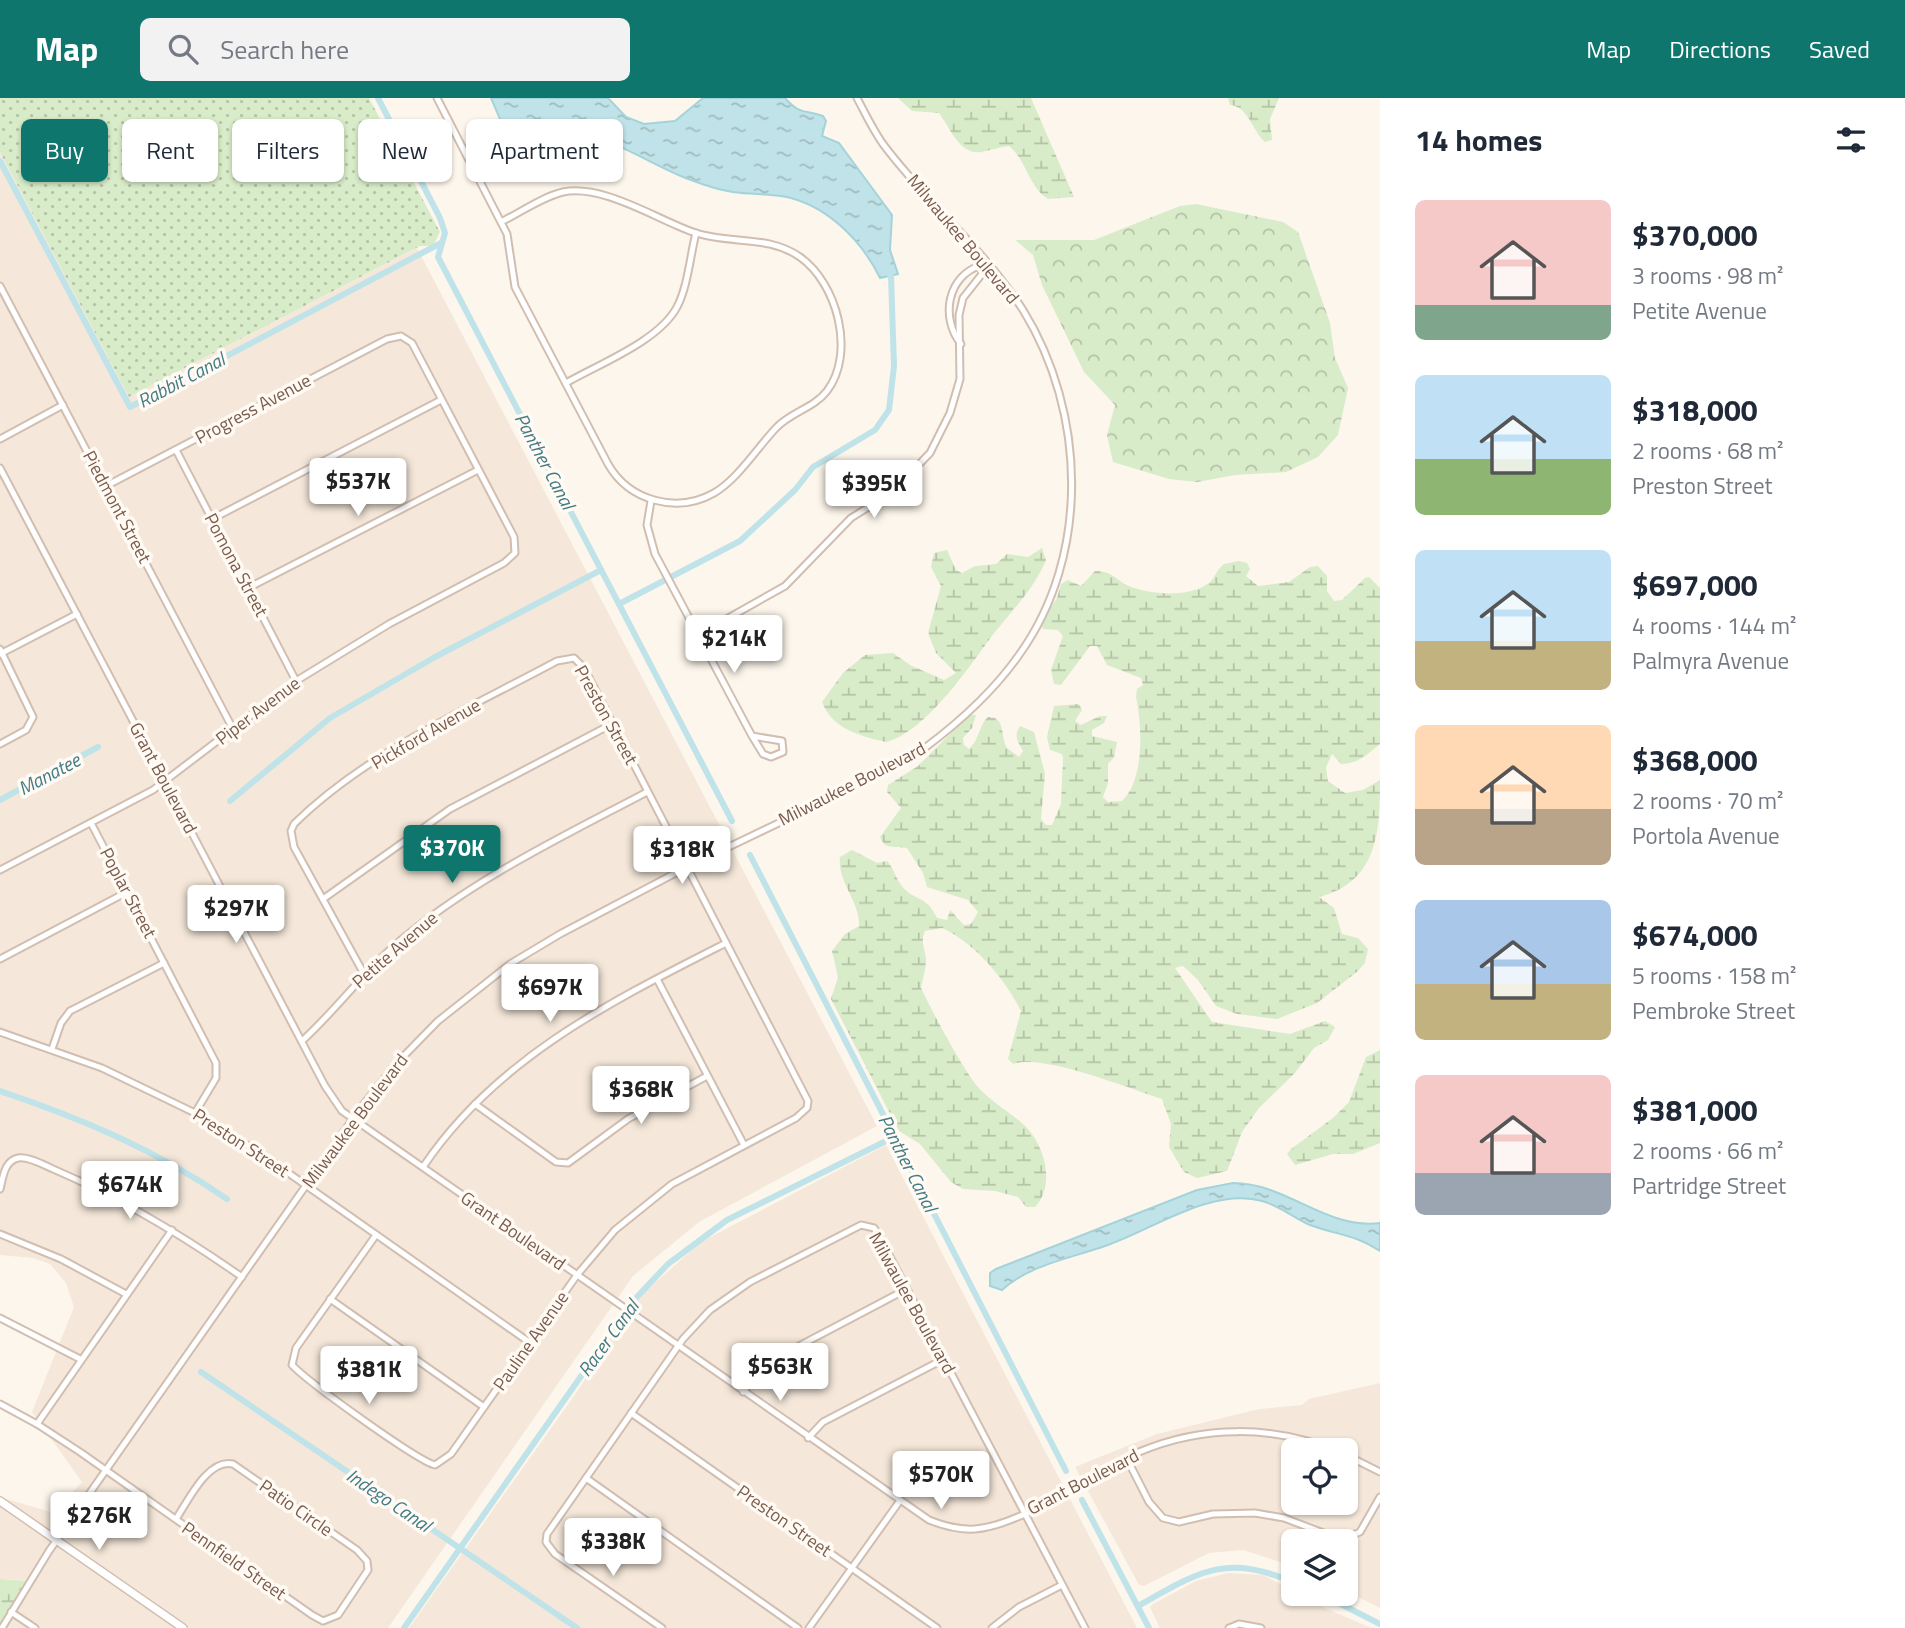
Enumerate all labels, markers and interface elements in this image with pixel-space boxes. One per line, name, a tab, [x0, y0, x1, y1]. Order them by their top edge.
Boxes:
search box	[140, 18, 630, 81]
text: Map	[35, 24, 98, 74]
icon: search	[164, 30, 202, 68]
text: Search here	[220, 30, 349, 69]
text: Map	[1586, 31, 1631, 67]
text: Directions	[1669, 31, 1771, 67]
text: Saved	[1809, 31, 1870, 67]
text: 14 homes	[1415, 117, 1542, 163]
chip: Buy	[21, 119, 108, 182]
chip: Rent	[122, 119, 218, 182]
chip: Filters	[232, 119, 344, 182]
chip: New	[358, 119, 452, 182]
chip: Apartment	[466, 119, 623, 182]
icon: filters	[1832, 121, 1870, 159]
street label: Milwaukee Boulevard	[901, 168, 1026, 310]
text: $370,000	[1632, 212, 1758, 258]
icon: home	[1471, 228, 1555, 312]
text: 3 rooms · 98 m²	[1632, 258, 1783, 293]
text: Petite Avenue	[1632, 293, 1767, 328]
water label: Rabbit Canal	[132, 344, 231, 415]
street label: Progress Avenue	[190, 367, 315, 450]
text: $318,000	[1632, 387, 1758, 433]
icon: home	[1471, 403, 1555, 487]
water label: Panther Canal	[508, 407, 584, 516]
text: 2 rooms · 68 m²	[1632, 433, 1783, 468]
street label: Piedmont Street	[76, 446, 159, 568]
pin: $537K	[309, 458, 407, 518]
pin: $395K	[825, 460, 923, 520]
text: $537K	[325, 463, 391, 498]
text: $395K	[841, 465, 907, 500]
text: Preston Street	[1632, 468, 1773, 503]
street label: Pomona Street	[198, 508, 275, 622]
text: $697,000	[1632, 562, 1758, 608]
icon: home	[1471, 578, 1555, 662]
text: 4 rooms · 144 m²	[1632, 608, 1796, 643]
pin: $214K	[685, 616, 783, 675]
text: $214K	[701, 620, 767, 655]
text: Palmyra Avenue	[1632, 643, 1789, 678]
street label: Preston Street	[568, 660, 645, 770]
street label: Piper Avenue	[210, 670, 306, 751]
street label: Pickford Avenue	[366, 691, 485, 776]
street label: Grant Boulevard	[123, 717, 204, 838]
street label: Milwaukee Boulevard	[773, 735, 930, 832]
text: $368,000	[1632, 737, 1758, 783]
water label: Manatee	[12, 745, 86, 802]
icon: home	[1471, 753, 1555, 837]
text: 2 rooms · 70 m²	[1632, 783, 1783, 818]
text: Portola Avenue	[1632, 818, 1780, 853]
pin: $370K	[403, 826, 501, 885]
pin: $318K	[633, 826, 731, 886]
text: $370K	[419, 830, 485, 865]
text: $318K	[649, 831, 715, 866]
street label: Poplar Street	[93, 843, 164, 944]
pin: $297K	[187, 886, 285, 945]
text: $297K	[203, 890, 269, 925]
street label: Petite Avenue	[346, 905, 443, 994]
text: $674,000	[1632, 912, 1758, 958]
icon: home	[1471, 928, 1555, 1012]
text: 5 rooms · 158 m²	[1632, 958, 1796, 993]
pin: $697K	[501, 964, 599, 1024]
text: $697K	[517, 969, 583, 1004]
text: Pembroke Street	[1632, 993, 1795, 1028]
street label: Milwaukee Boulevard	[295, 1048, 414, 1194]
pin: $368K	[592, 1066, 690, 1126]
text: $368K	[608, 1071, 674, 1106]
text: $381,000	[1632, 1087, 1758, 1133]
street label: Preston Street	[188, 1101, 295, 1184]
icon: home	[1471, 1103, 1555, 1187]
water label: Panther Canal	[872, 1109, 946, 1218]
text: 2 rooms · 66 m²	[1632, 1133, 1783, 1168]
pin: $674K	[81, 1162, 179, 1221]
text: $674K	[97, 1166, 163, 1201]
text: Partridge Street	[1632, 1168, 1786, 1203]
street label: Grant Boulevard	[455, 1184, 571, 1277]
street label: Milwaulee Boulevard	[862, 1227, 963, 1378]
street label: Pauline Avenue	[486, 1285, 575, 1396]
water label: Racer Canal	[570, 1292, 646, 1382]
pin: $563K	[731, 1344, 829, 1403]
pin: $381K	[320, 1346, 418, 1406]
text: $563K	[747, 1348, 813, 1383]
text: $381K	[336, 1351, 402, 1386]
map controls	[1281, 1438, 1358, 1606]
button: locate	[1281, 1438, 1358, 1515]
street label: Grant Boulevard	[1022, 1442, 1143, 1521]
pin: $570K	[892, 1452, 990, 1511]
text: $570K	[908, 1456, 974, 1491]
water label: Indego Canal	[341, 1461, 439, 1540]
street label: Patio Circle	[254, 1472, 339, 1543]
street label: Preston Street	[731, 1478, 838, 1564]
pin: $276K	[50, 1492, 148, 1552]
text: $276K	[66, 1497, 132, 1532]
street label: Pennfield Street	[177, 1515, 293, 1607]
pin: $338K	[564, 1518, 662, 1578]
text: $338K	[580, 1523, 646, 1558]
button: layers	[1281, 1529, 1358, 1606]

